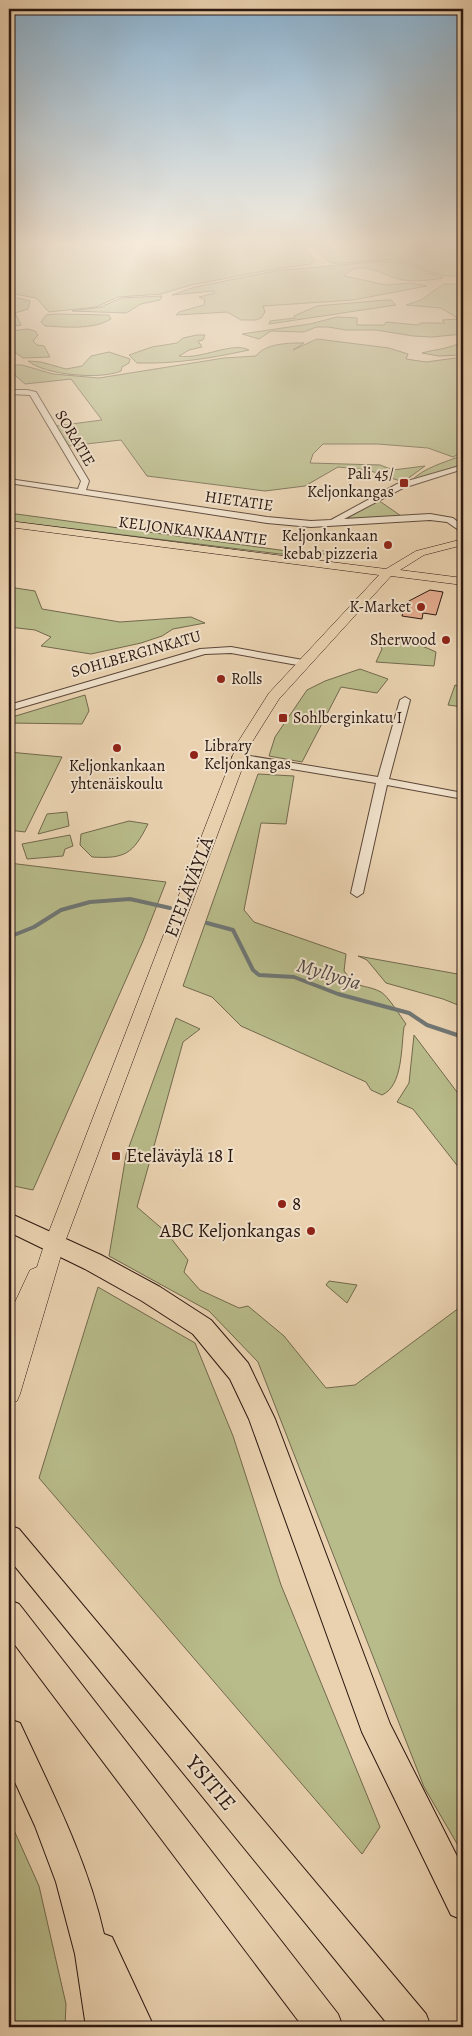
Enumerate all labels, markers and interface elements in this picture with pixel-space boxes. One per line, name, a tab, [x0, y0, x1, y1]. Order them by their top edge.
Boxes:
street label: SORATIE	[50, 406, 100, 470]
place label: Pali 45/ Keljonkangas	[307, 463, 394, 503]
marker: Pali 45/ Keljonkangas	[398, 477, 410, 489]
street label: HIETATIE	[204, 485, 274, 517]
street label: KELJONKANKAANTIE	[117, 511, 269, 551]
place label: Keljonkankaan kebab pizzeria	[281, 525, 379, 565]
marker: Keljonkankaan kebab pizzeria	[382, 539, 394, 551]
place label: K-Market	[349, 596, 411, 618]
marker: K-Market	[415, 601, 427, 613]
street label: SOHLBERGINKATU	[68, 625, 204, 683]
place label: Sherwood	[370, 629, 436, 651]
marker: Sherwood	[440, 634, 452, 646]
place label: Rolls	[231, 668, 263, 690]
marker: Rolls	[215, 673, 227, 685]
place label: Sohlberginkatu I	[293, 707, 402, 729]
marker: Sohlberginkatu I	[277, 712, 289, 724]
place label: Library Keljonkangas	[204, 735, 291, 775]
marker: Keljonkankaan yhtenäiskoulu	[111, 742, 123, 754]
marker: Library Keljonkangas	[188, 749, 200, 761]
place label: Keljonkankaan yhtenäiskoulu	[69, 755, 166, 795]
street label: ETELÄVÄYLÄ	[158, 832, 220, 941]
water label: Myllyoja	[294, 952, 364, 996]
place label: Eteläväylä 18 I	[126, 1143, 234, 1169]
marker: Eteläväylä 18 I	[110, 1150, 122, 1162]
place label: 8	[292, 1191, 301, 1217]
marker: 8	[276, 1198, 288, 1210]
place label: ABC Keljonkangas	[159, 1218, 301, 1244]
marker: ABC Keljonkangas	[305, 1225, 317, 1237]
street label: YSITIE	[178, 1748, 243, 1817]

